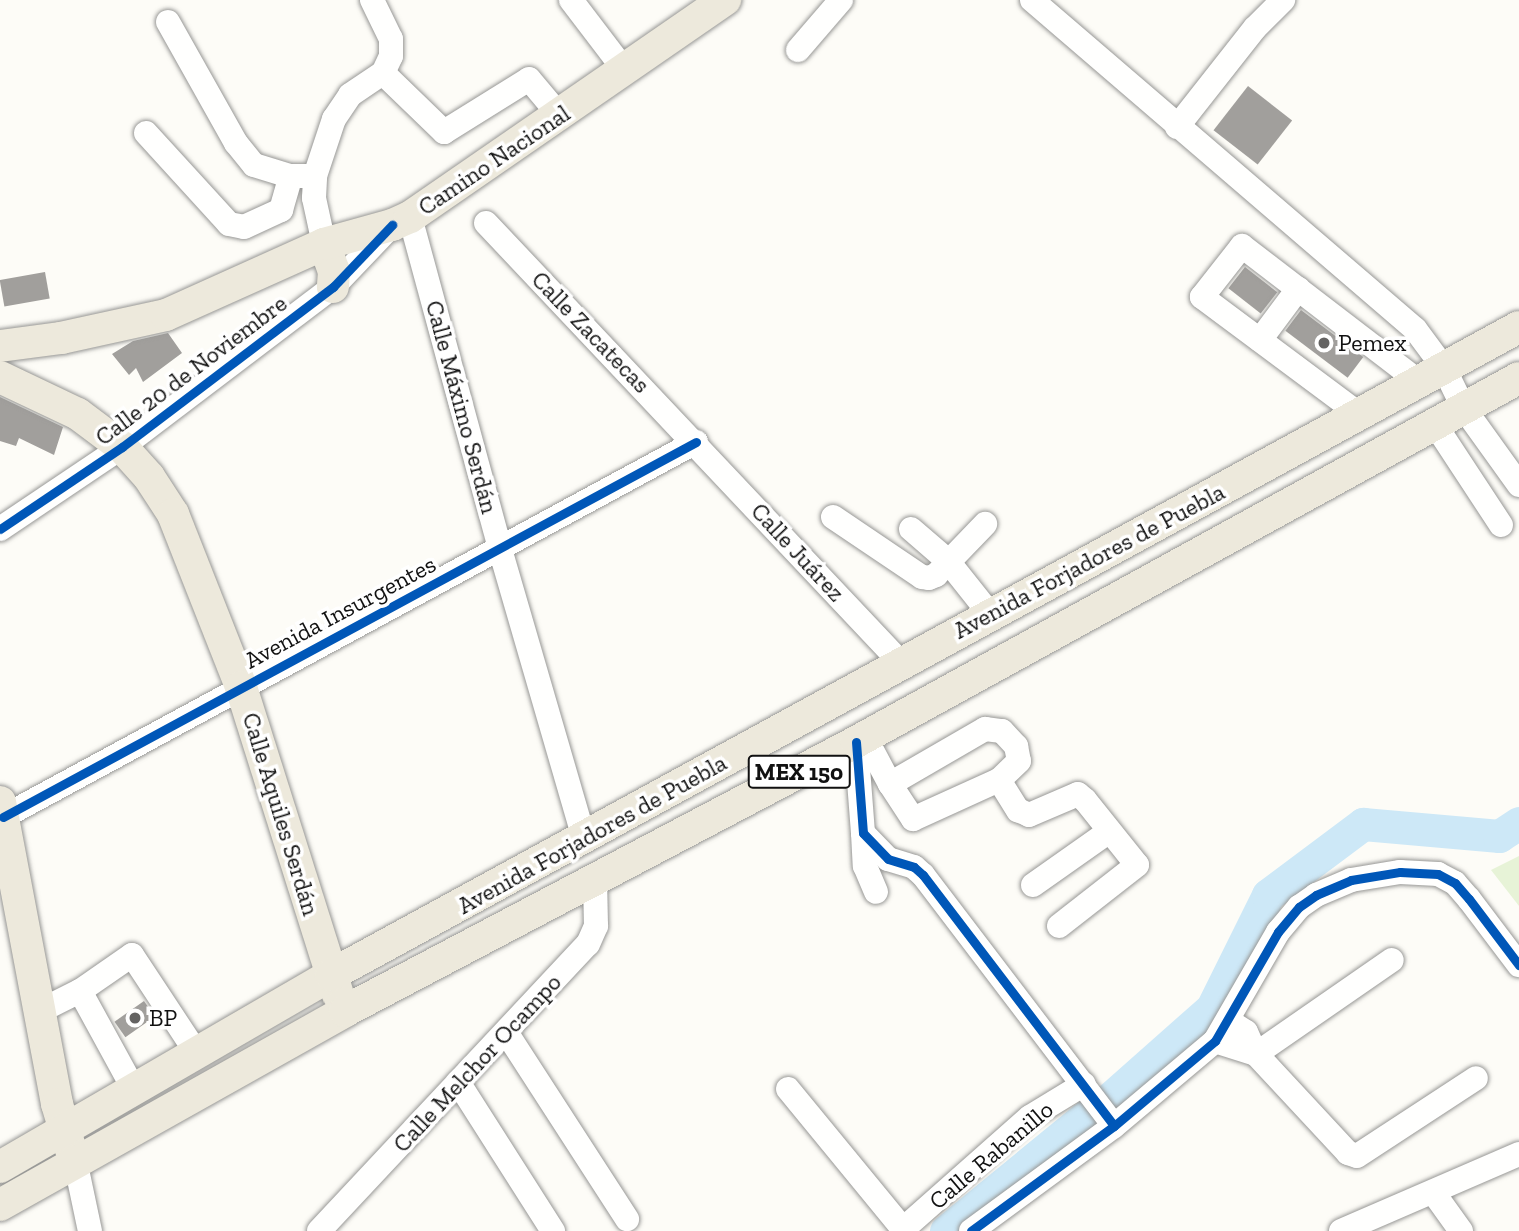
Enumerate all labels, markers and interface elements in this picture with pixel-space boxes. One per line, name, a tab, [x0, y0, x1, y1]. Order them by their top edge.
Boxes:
street label: Camino Nacional	[413, 99, 575, 221]
street label: Calle Zacatecas	[526, 265, 656, 399]
street label: Calle 20 de Noviembre	[90, 289, 292, 451]
street label: Calle Máximo Serdán	[420, 297, 504, 517]
place label: Pemex	[1338, 329, 1407, 357]
marker: Pemex	[1316, 335, 1332, 351]
street label: Avenida Forjadores de Puebla	[948, 477, 1230, 645]
street label: Calle Juárez	[745, 497, 851, 607]
street label: Avenida Insurgentes	[239, 549, 441, 675]
street label: Calle Aquiles Serdán	[236, 709, 326, 919]
street label: Avenida Forjadores de Puebla	[452, 748, 732, 920]
road number: MEX 150	[746, 752, 852, 792]
street label: Calle Melchor Ocampo	[387, 968, 567, 1158]
place label: BP	[149, 1004, 177, 1032]
marker: BP	[127, 1010, 143, 1026]
street label: Calle Rabanillo	[923, 1095, 1059, 1215]

